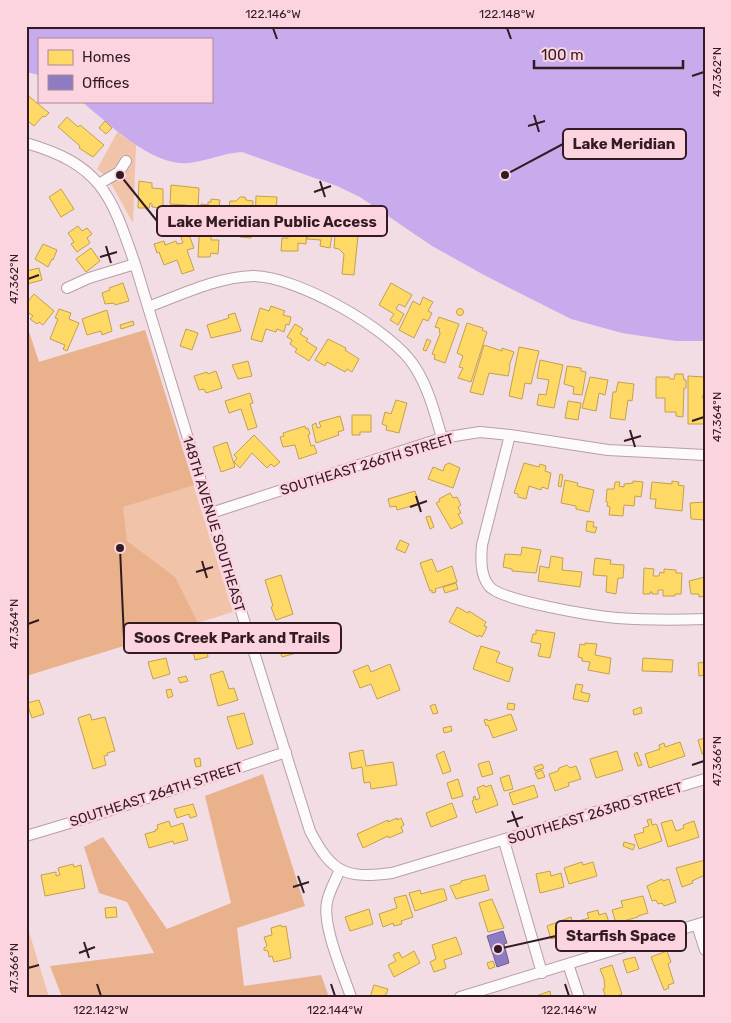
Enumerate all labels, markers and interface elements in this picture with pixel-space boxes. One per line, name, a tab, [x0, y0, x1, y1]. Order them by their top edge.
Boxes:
text: 122.146°W	[245, 7, 301, 21]
text: 122.148°W	[479, 7, 535, 21]
legend	[38, 38, 212, 102]
scale bar	[534, 38, 682, 70]
text: 100 m	[541, 46, 583, 64]
text: 47.362°N	[710, 47, 724, 97]
text: Homes	[82, 48, 131, 66]
text: Offices	[82, 74, 130, 92]
callout: Lake Meridian	[563, 129, 686, 159]
text: Lake Meridian	[572, 135, 676, 153]
callout: Lake Meridian Public Access	[157, 206, 387, 236]
text: Lake Meridian Public Access	[167, 213, 377, 231]
text: 47.362°N	[7, 254, 21, 304]
text: 47.364°N	[710, 392, 724, 442]
street label: SOUTHEAST 266TH STREET	[278, 430, 456, 499]
street label: 148TH AVENUE SOUTHEAST	[179, 434, 248, 614]
text: 47.364°N	[7, 599, 21, 649]
callout: Soos Creek Park and Trails	[124, 623, 341, 653]
text: Soos Creek Park and Trails	[134, 629, 330, 647]
text: 47.366°N	[710, 736, 724, 786]
street label: SOUTHEAST 264TH STREET	[67, 758, 245, 831]
street label: SOUTHEAST 263RD STREET	[506, 779, 685, 848]
callout: Starfish Space	[556, 921, 686, 951]
text: Starfish Space	[566, 927, 676, 945]
text: 47.366°N	[7, 943, 21, 993]
text: 122.142°W	[73, 1003, 129, 1017]
text: 122.144°W	[307, 1003, 363, 1017]
text: 122.146°W	[541, 1003, 597, 1017]

